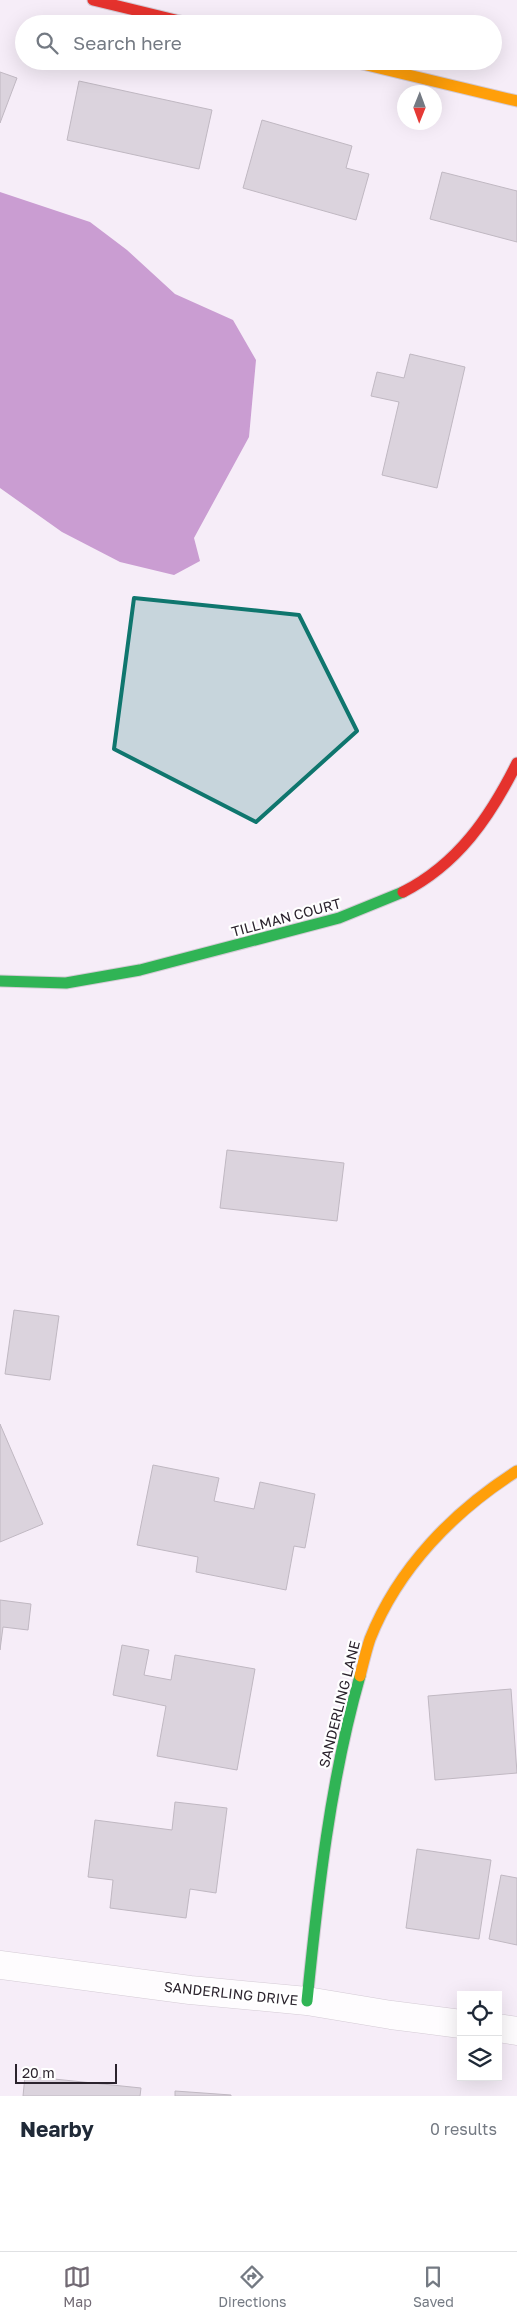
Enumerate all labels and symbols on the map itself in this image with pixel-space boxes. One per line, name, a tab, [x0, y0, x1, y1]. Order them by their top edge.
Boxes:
north arrow	[397, 85, 442, 130]
street label: TILLMAN COURT	[229, 894, 343, 940]
street label: SANDERLING LANE	[315, 1639, 363, 1769]
street label: SANDERLING DRIVE	[163, 1978, 299, 2008]
scale bar	[15, 2061, 118, 2084]

